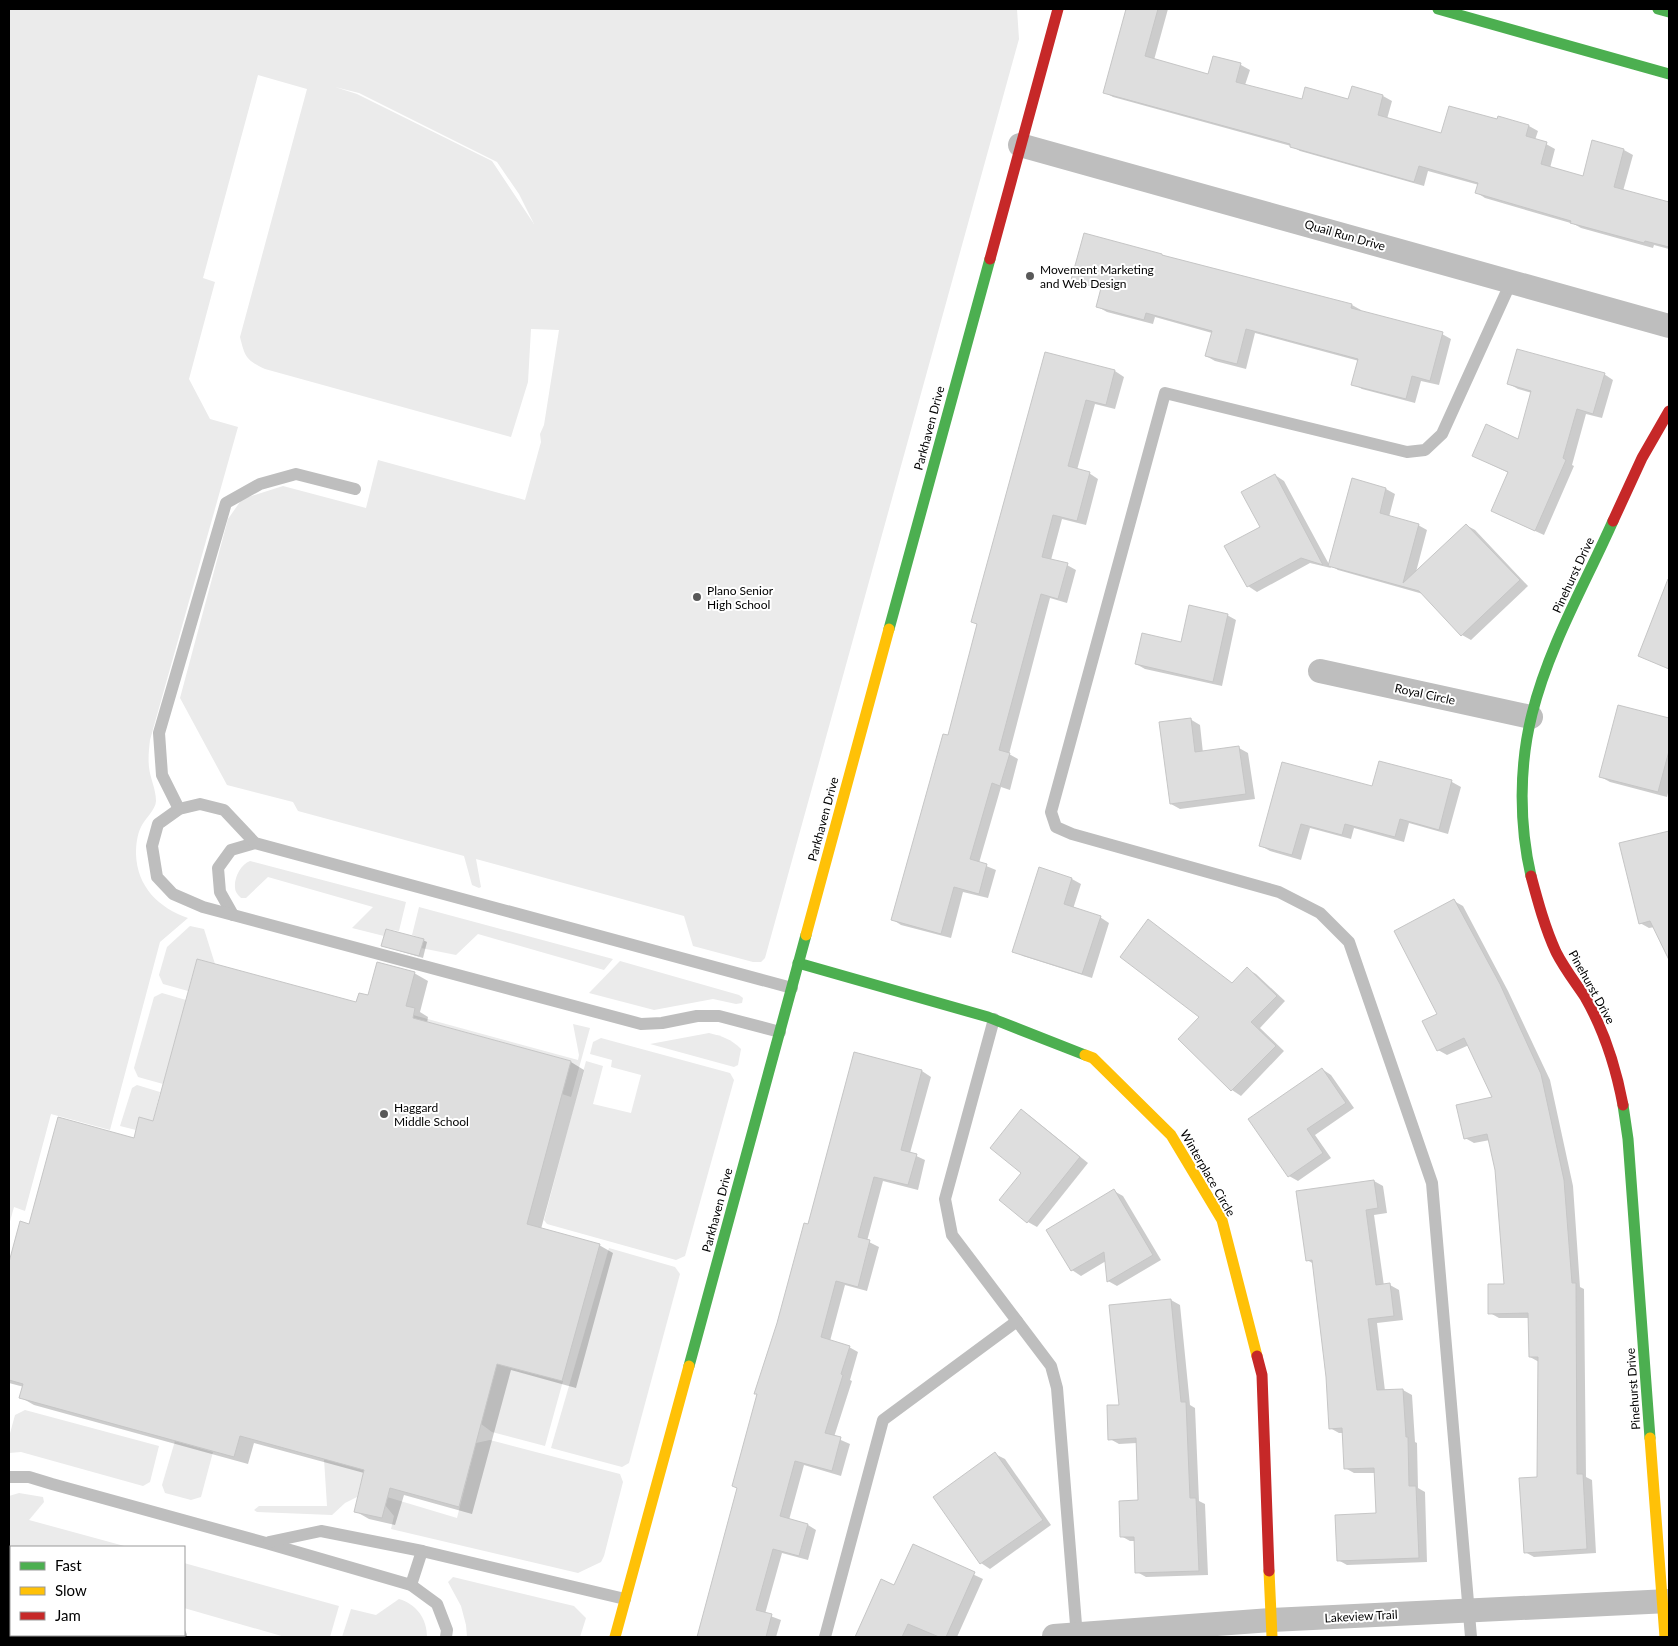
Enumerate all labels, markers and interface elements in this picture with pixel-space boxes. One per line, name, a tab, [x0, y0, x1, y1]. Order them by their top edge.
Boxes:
street label: Quail Run Drive	[1303, 216, 1387, 254]
place label: Movement Marketing and Web Design	[1040, 262, 1154, 291]
marker: Movement Marketing and Web Design	[1024, 270, 1036, 282]
street label: Parkhaven Drive	[911, 384, 947, 472]
street label: Pinehurst Drive	[1549, 535, 1597, 615]
place label: Plano Senior High School	[707, 583, 774, 612]
marker: Plano Senior High School	[691, 591, 703, 603]
street label: Royal Circle	[1393, 680, 1457, 708]
street label: Parkhaven Drive	[805, 775, 841, 863]
street label: Pinehurst Drive	[1566, 948, 1618, 1026]
place label: Haggard Middle School	[394, 1100, 469, 1129]
marker: Haggard Middle School	[378, 1108, 390, 1120]
street label: Winterplace Circle	[1177, 1127, 1239, 1219]
street label: Parkhaven Drive	[699, 1166, 735, 1254]
street label: Pinehurst Drive	[1623, 1348, 1643, 1430]
legend	[10, 1546, 185, 1636]
text: Fast	[55, 1556, 82, 1574]
text: Slow	[55, 1581, 87, 1599]
text: Jam	[55, 1606, 81, 1624]
street label: Lakeview Trail	[1324, 1607, 1398, 1625]

